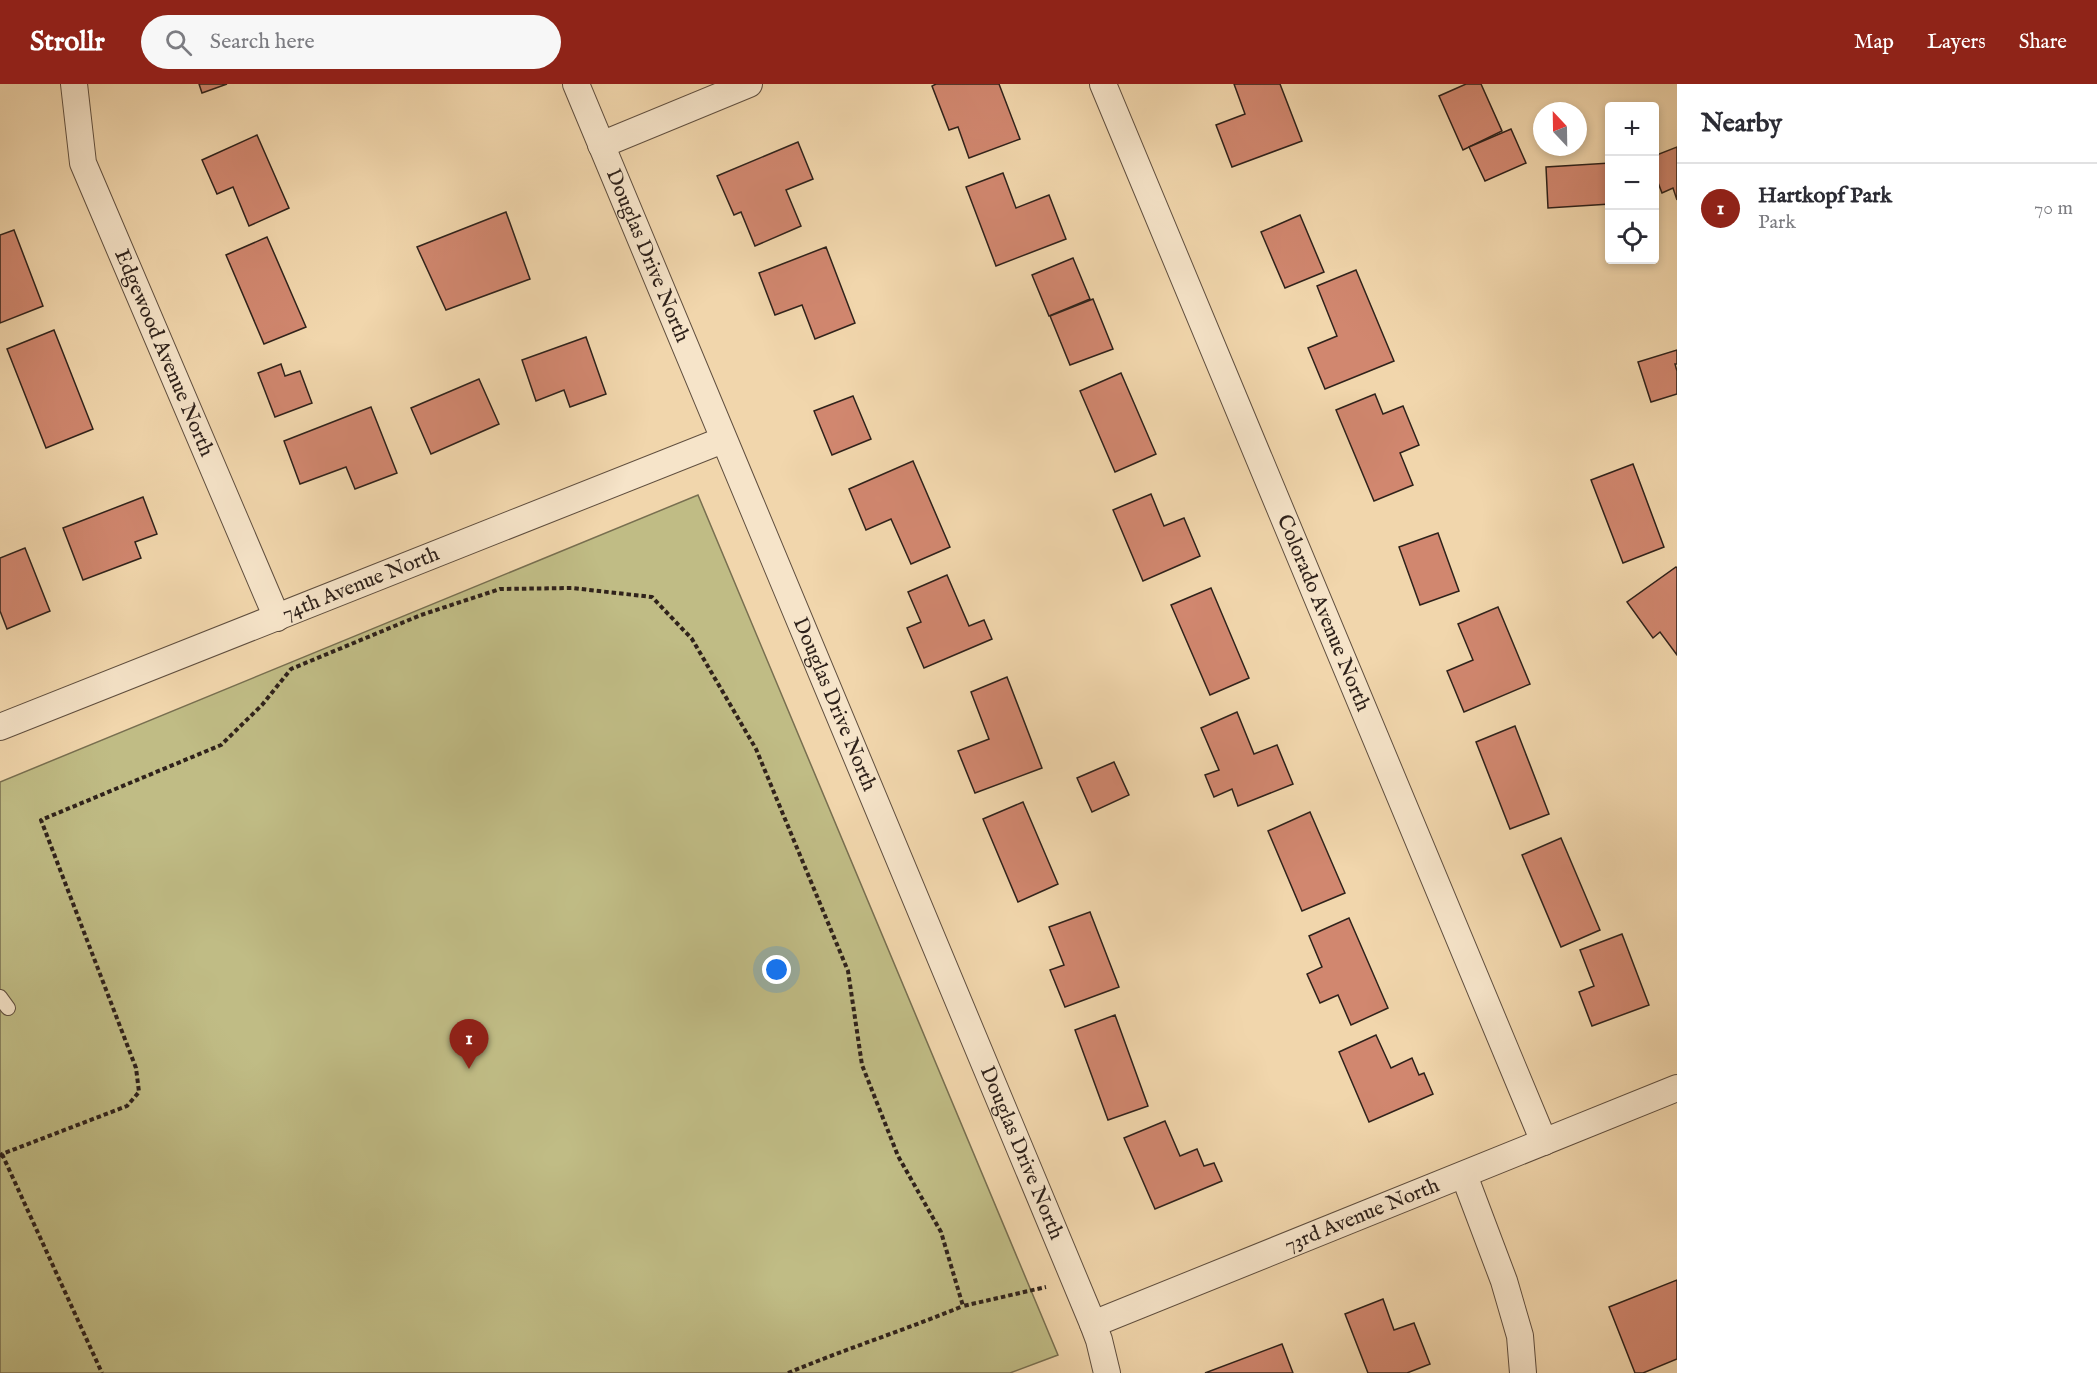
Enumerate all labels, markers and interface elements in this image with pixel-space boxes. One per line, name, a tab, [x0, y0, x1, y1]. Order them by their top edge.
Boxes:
search box	[141, 15, 561, 69]
text: Strollr	[30, 25, 105, 60]
icon: search	[162, 26, 195, 59]
text: Search here	[210, 28, 315, 56]
text: Map	[1854, 29, 1894, 56]
text: Layers	[1927, 29, 1986, 56]
text: Share	[2019, 29, 2067, 56]
north arrow	[1533, 102, 1587, 156]
map controls	[1605, 102, 1659, 264]
button: +	[1605, 102, 1659, 156]
text: Nearby	[1701, 107, 1782, 140]
button: −	[1605, 156, 1659, 210]
street label: Douglas Drive North	[599, 165, 696, 347]
text: Hartkopf Park	[1758, 182, 1892, 210]
text: 1	[1717, 196, 1724, 221]
text: 70 m	[2034, 196, 2073, 221]
button: locate	[1605, 210, 1659, 264]
text: Park	[1758, 210, 1796, 235]
street label: Edgewood Avenue North	[108, 245, 220, 461]
street label: Colorado Avenue North	[1270, 510, 1376, 715]
street label: 74th Avenue North	[278, 541, 443, 627]
street label: Douglas Drive North	[786, 613, 883, 795]
your location	[762, 955, 791, 984]
pin: 1	[450, 1020, 488, 1069]
street label: Douglas Drive North	[973, 1062, 1070, 1244]
street label: 73rd Avenue North	[1280, 1172, 1443, 1259]

